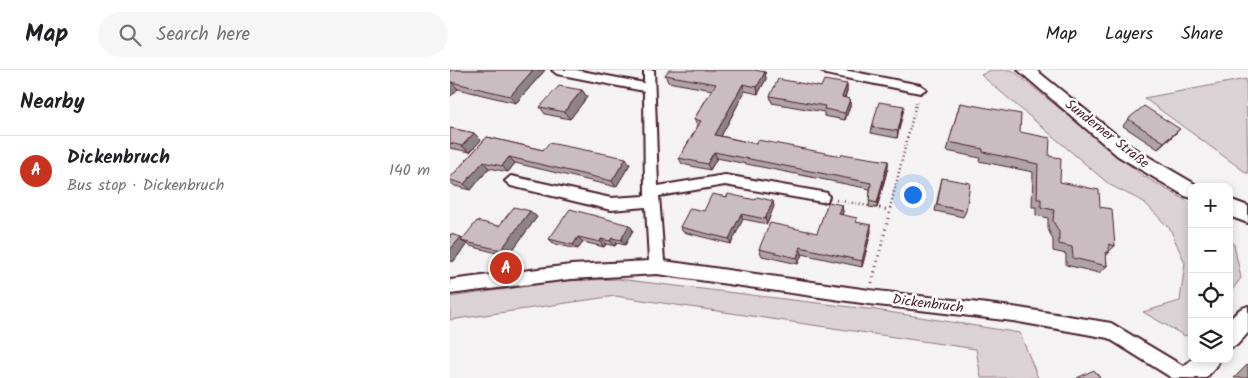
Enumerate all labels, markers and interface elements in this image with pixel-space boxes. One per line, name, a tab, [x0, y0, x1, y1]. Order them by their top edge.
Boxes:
search box	[98, 12, 448, 57]
text: Map	[25, 15, 68, 54]
text: Search here	[156, 20, 250, 50]
text: Map	[1046, 20, 1077, 49]
text: Layers	[1105, 20, 1153, 49]
text: Share	[1181, 20, 1223, 49]
icon: search	[116, 21, 144, 49]
text: Nearby	[20, 86, 85, 119]
street label: Sunderner Straße	[1060, 94, 1155, 175]
text: Dickenbruch	[67, 143, 170, 173]
text: A	[31, 158, 41, 183]
text: 140 m	[389, 158, 430, 183]
text: Bus stop · Dickenbruch	[67, 173, 224, 198]
your location	[900, 182, 926, 208]
map controls	[1188, 183, 1233, 363]
button: +	[1188, 183, 1233, 228]
button: −	[1188, 228, 1233, 273]
pin: A	[490, 249, 522, 287]
button: locate	[1188, 273, 1233, 318]
street label: Dickenbruch	[891, 289, 965, 319]
button: layers	[1188, 318, 1233, 363]

